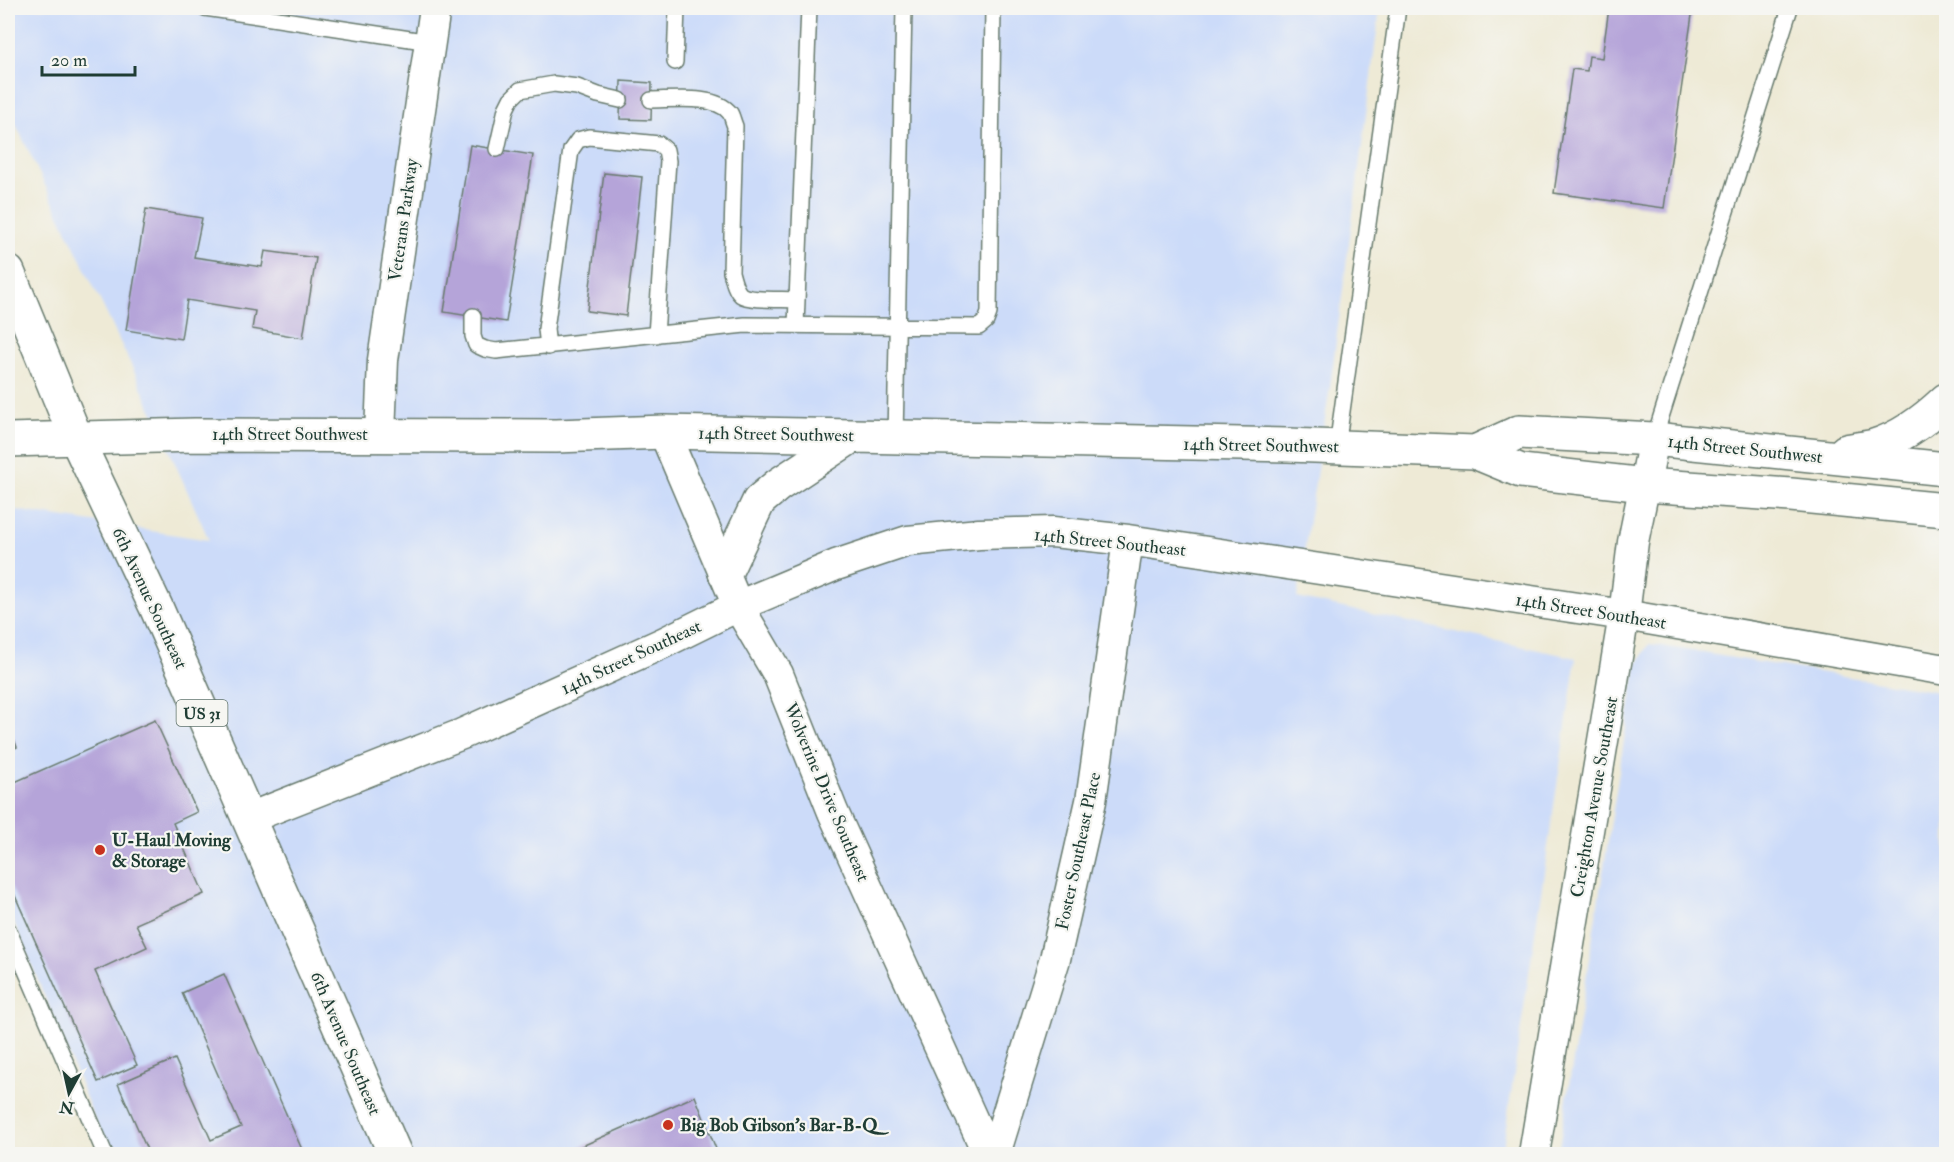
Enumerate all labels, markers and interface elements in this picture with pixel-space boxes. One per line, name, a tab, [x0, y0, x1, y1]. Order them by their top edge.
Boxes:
scale bar	[42, 39, 135, 77]
text: 20 m	[51, 49, 87, 72]
street label: Veterans Parkway	[383, 156, 424, 283]
street label: 14th Street Southwest	[698, 422, 854, 447]
street label: 14th Street Southwest	[212, 423, 368, 446]
street label: 14th Street Southwest	[1666, 430, 1824, 469]
street label: 14th Street Southwest	[1183, 433, 1339, 458]
street label: 6th Avenue Southeast	[107, 523, 193, 673]
street label: 14th Street Southeast	[1033, 523, 1187, 562]
street label: 14th Street Southeast	[1514, 588, 1668, 635]
street label: 14th Street Southeast	[557, 615, 705, 700]
street label: Creighton Avenue Southeast	[1565, 695, 1624, 899]
street label: Wolverine Drive Southeast	[778, 698, 875, 885]
road number: US 31	[176, 700, 228, 726]
street label: Foster Southeast Place	[1051, 770, 1107, 932]
place label: U-Haul Moving & Storage	[112, 829, 232, 873]
marker: U-Haul Moving & Storage	[93, 843, 107, 857]
street label: 6th Avenue Southeast	[305, 968, 386, 1119]
north arrow	[39, 1063, 99, 1123]
text: N	[58, 1096, 77, 1118]
place label: Big Bob Gibson's Bar-B-Q	[680, 1114, 889, 1137]
marker: Big Bob Gibson's Bar-B-Q	[661, 1118, 675, 1132]

